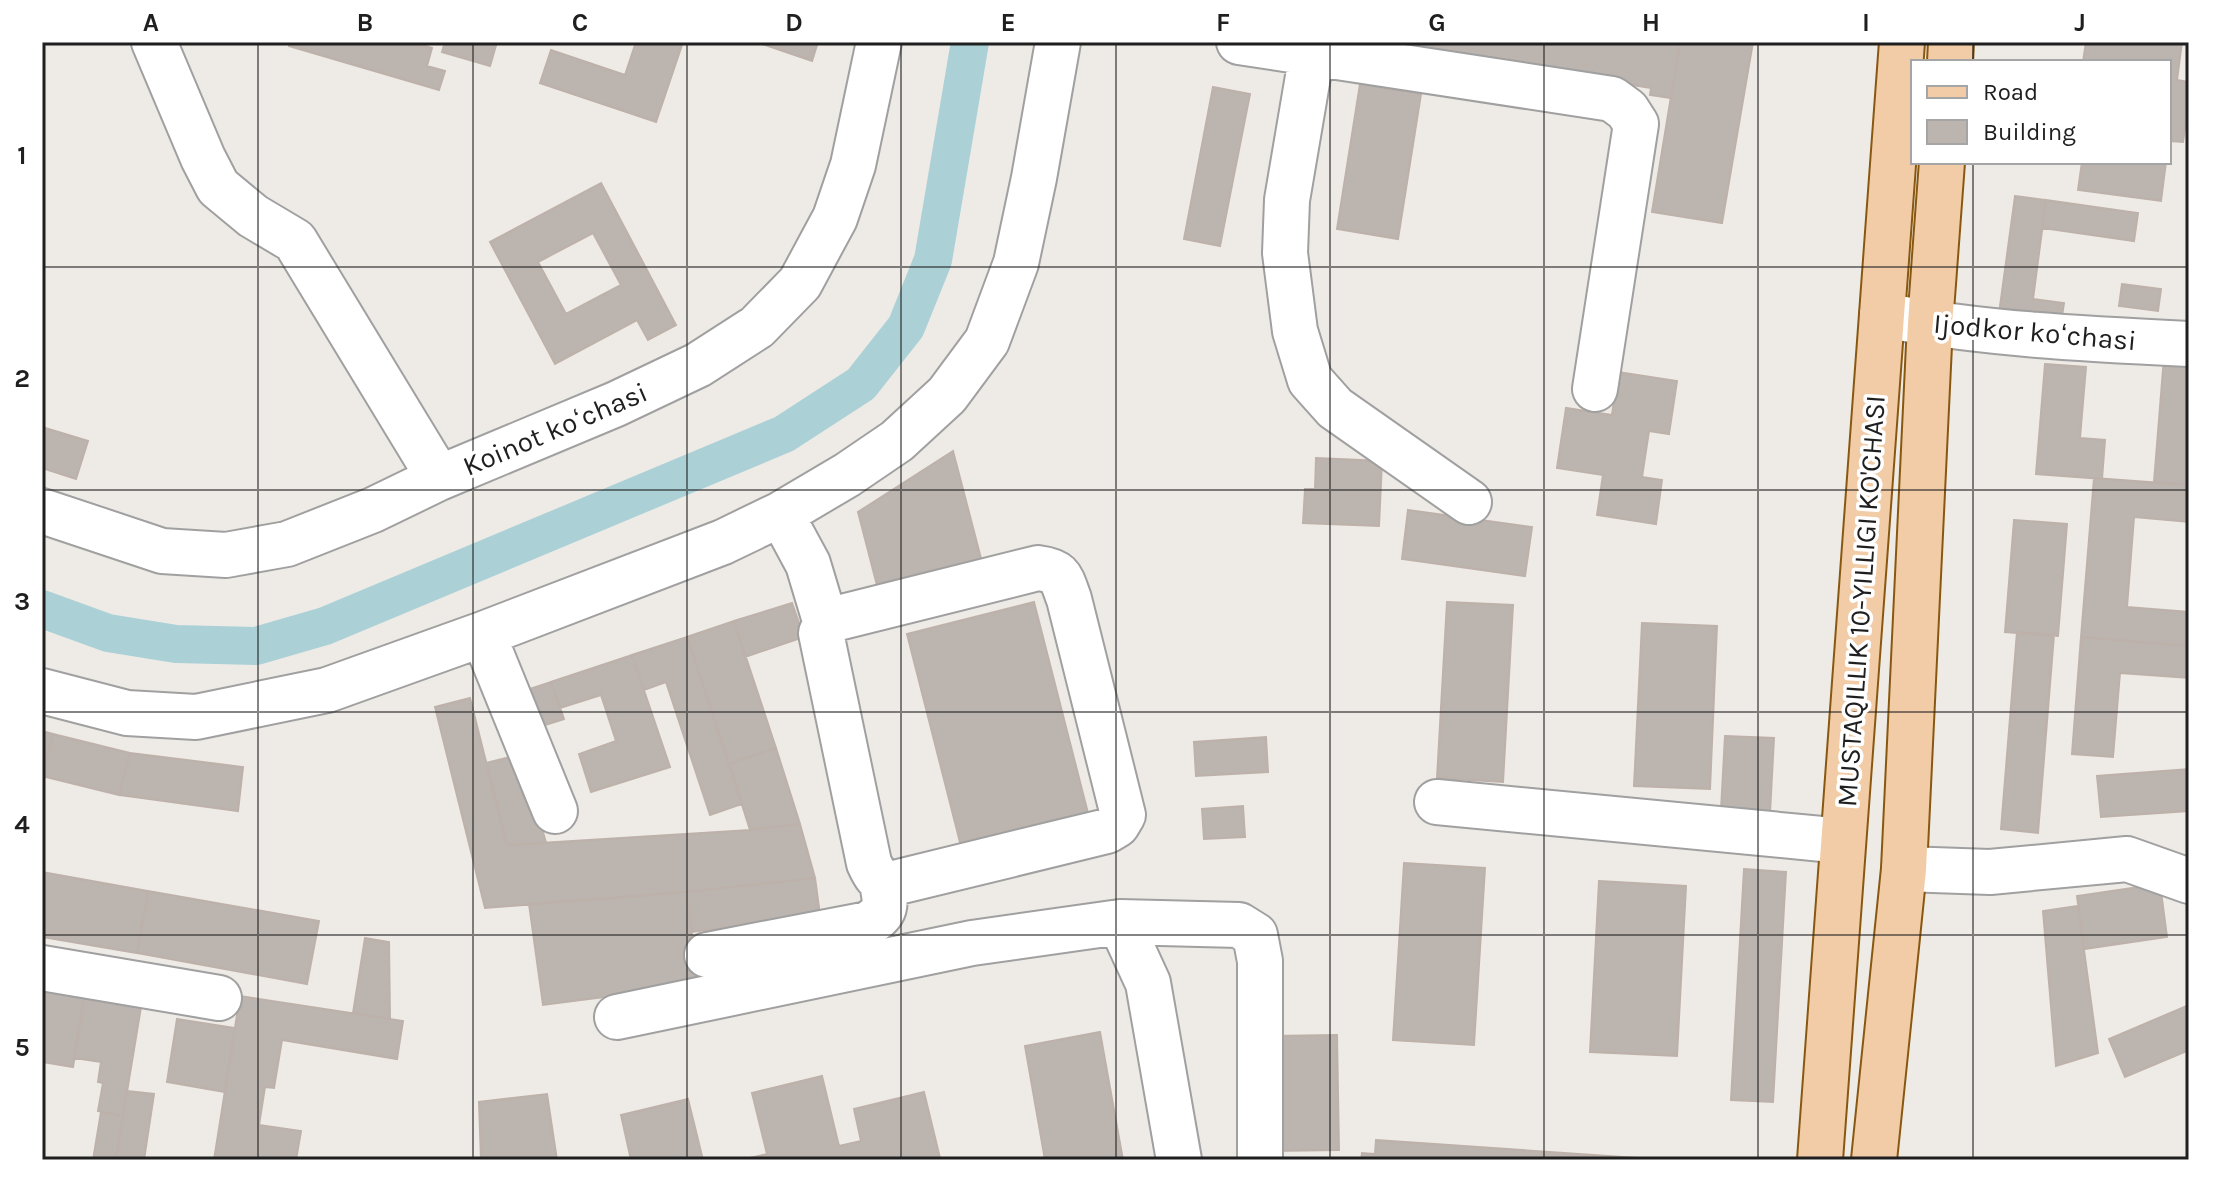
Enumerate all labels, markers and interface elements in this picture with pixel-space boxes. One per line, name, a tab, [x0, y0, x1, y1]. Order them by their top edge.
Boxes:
text: A	[143, 7, 159, 38]
text: B	[357, 7, 373, 38]
text: C	[572, 7, 588, 38]
text: D	[785, 7, 803, 38]
text: E	[1000, 7, 1016, 38]
text: F	[1216, 7, 1230, 38]
text: G	[1428, 7, 1446, 38]
text: H	[1642, 7, 1660, 38]
text: I	[1862, 7, 1870, 38]
text: J	[2074, 7, 2086, 38]
legend	[1911, 60, 2171, 164]
text: Road	[1983, 78, 2038, 106]
text: Building	[1983, 118, 2076, 146]
text: 1	[17, 140, 27, 171]
street label: Ijodkor koʻchasi	[1932, 307, 2138, 357]
text: 2	[14, 363, 30, 394]
street label: Koinot koʻchasi	[458, 375, 652, 483]
street label: MUSTAQILLIK 10-YILLIGI KO'CHASI	[1830, 394, 1892, 808]
text: 3	[14, 586, 30, 617]
text: 4	[14, 809, 30, 840]
text: 5	[14, 1032, 30, 1063]

